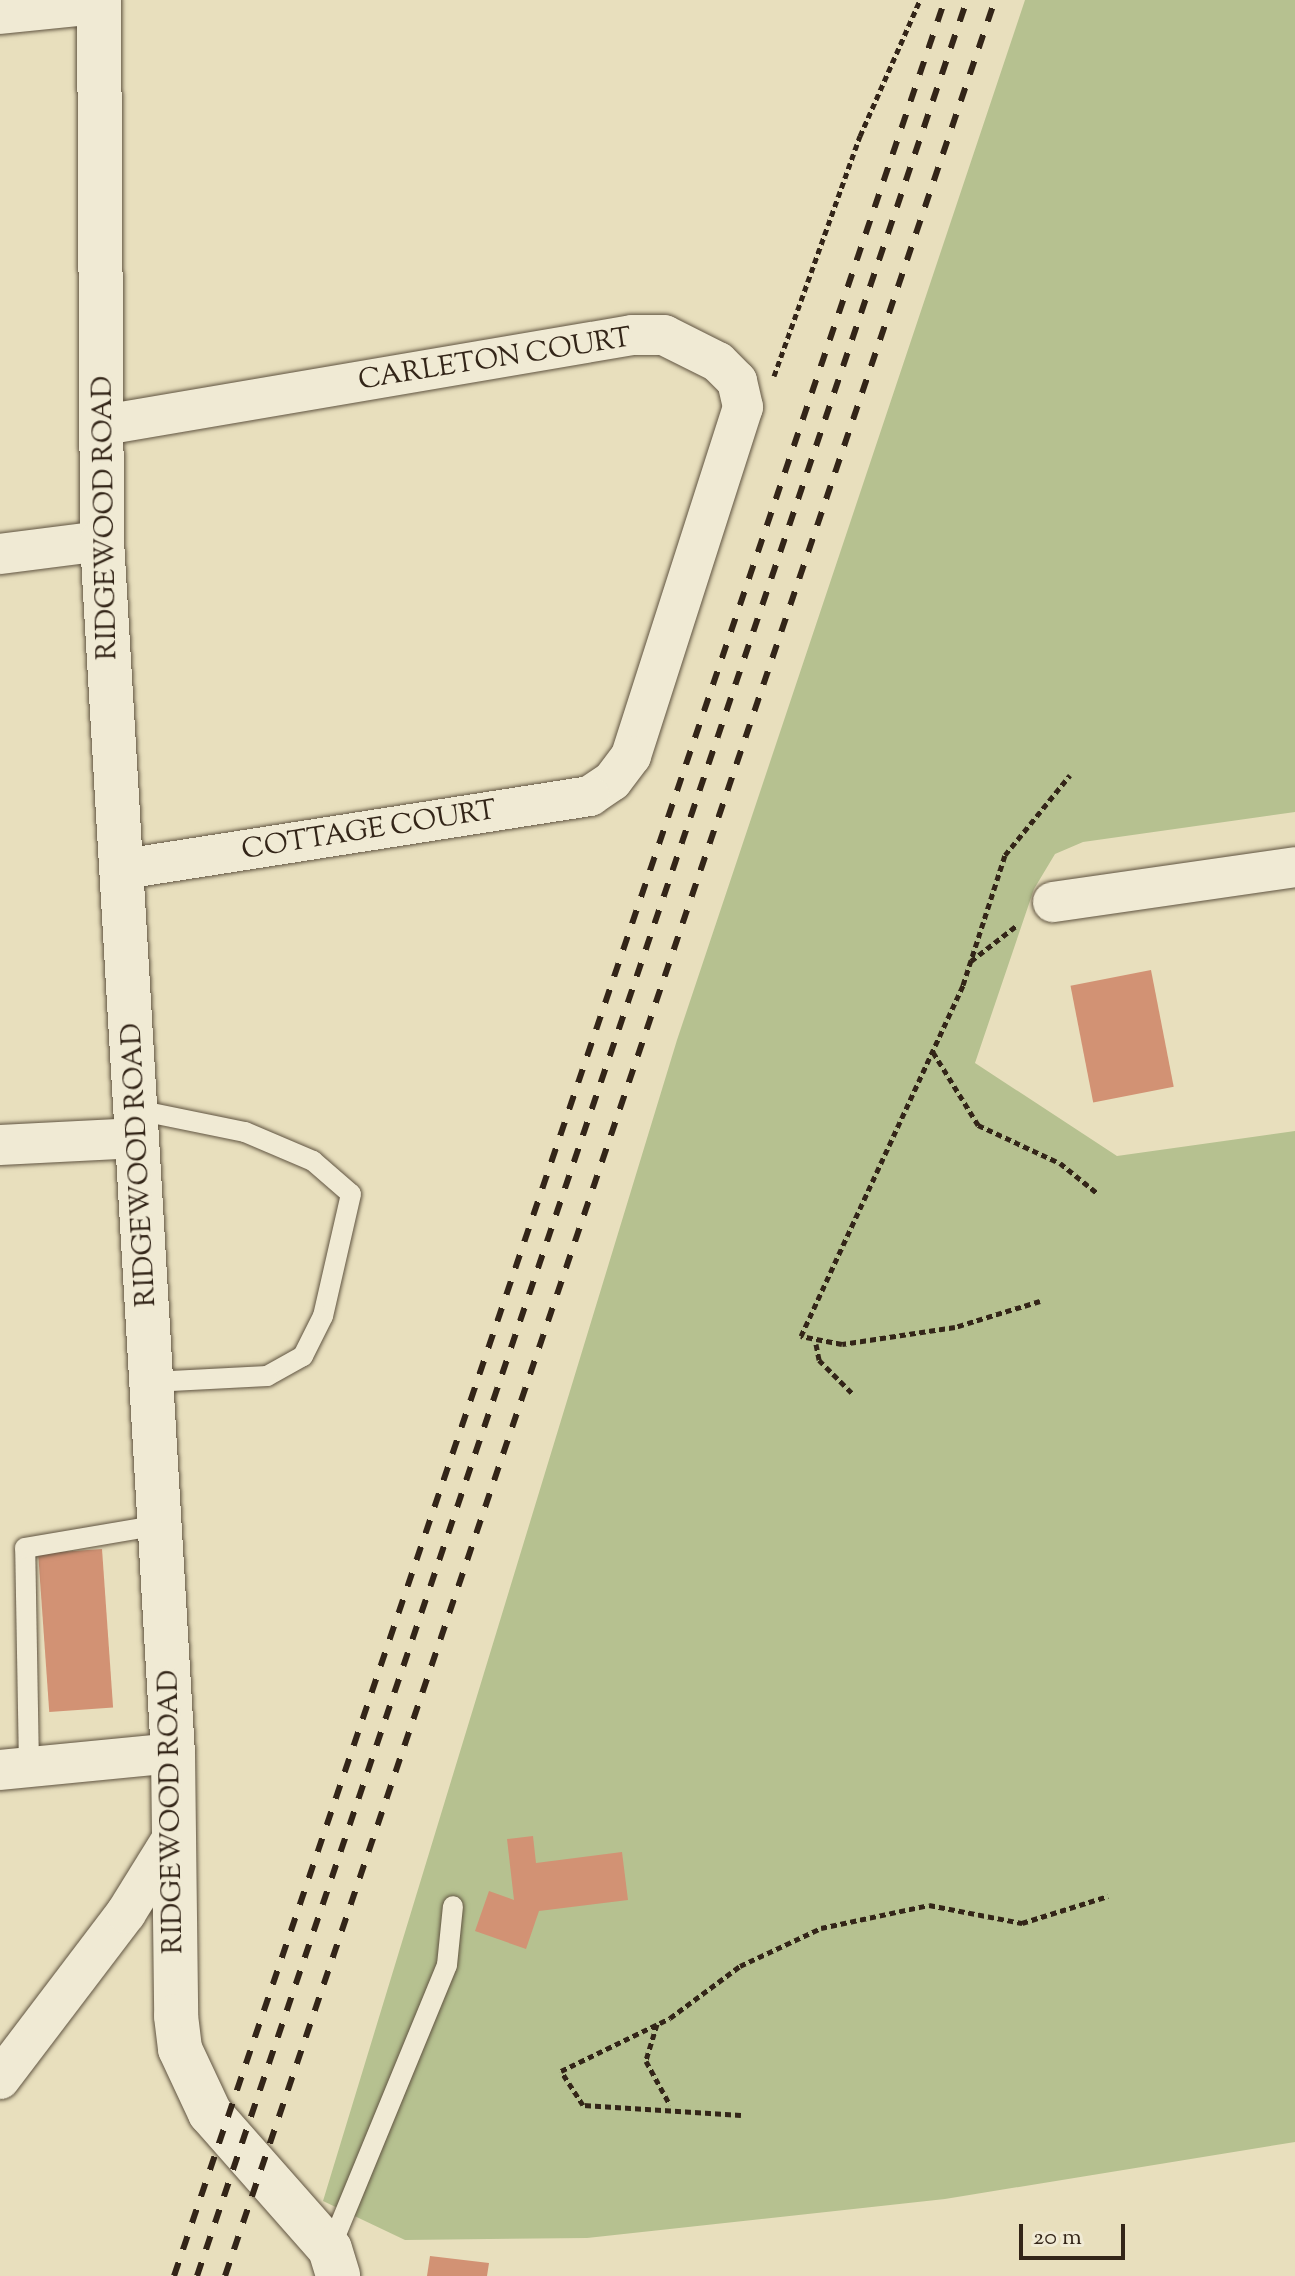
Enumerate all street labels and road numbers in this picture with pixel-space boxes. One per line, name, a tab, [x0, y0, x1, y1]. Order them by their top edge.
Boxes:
street label: CARLETON COURT	[356, 322, 634, 398]
street label: RIDGEWOOD ROAD	[87, 376, 125, 660]
street label: COTTAGE COURT	[239, 794, 499, 868]
street label: RIDGEWOOD ROAD	[116, 1022, 164, 1308]
street label: RIDGEWOOD ROAD	[153, 1670, 191, 1954]

